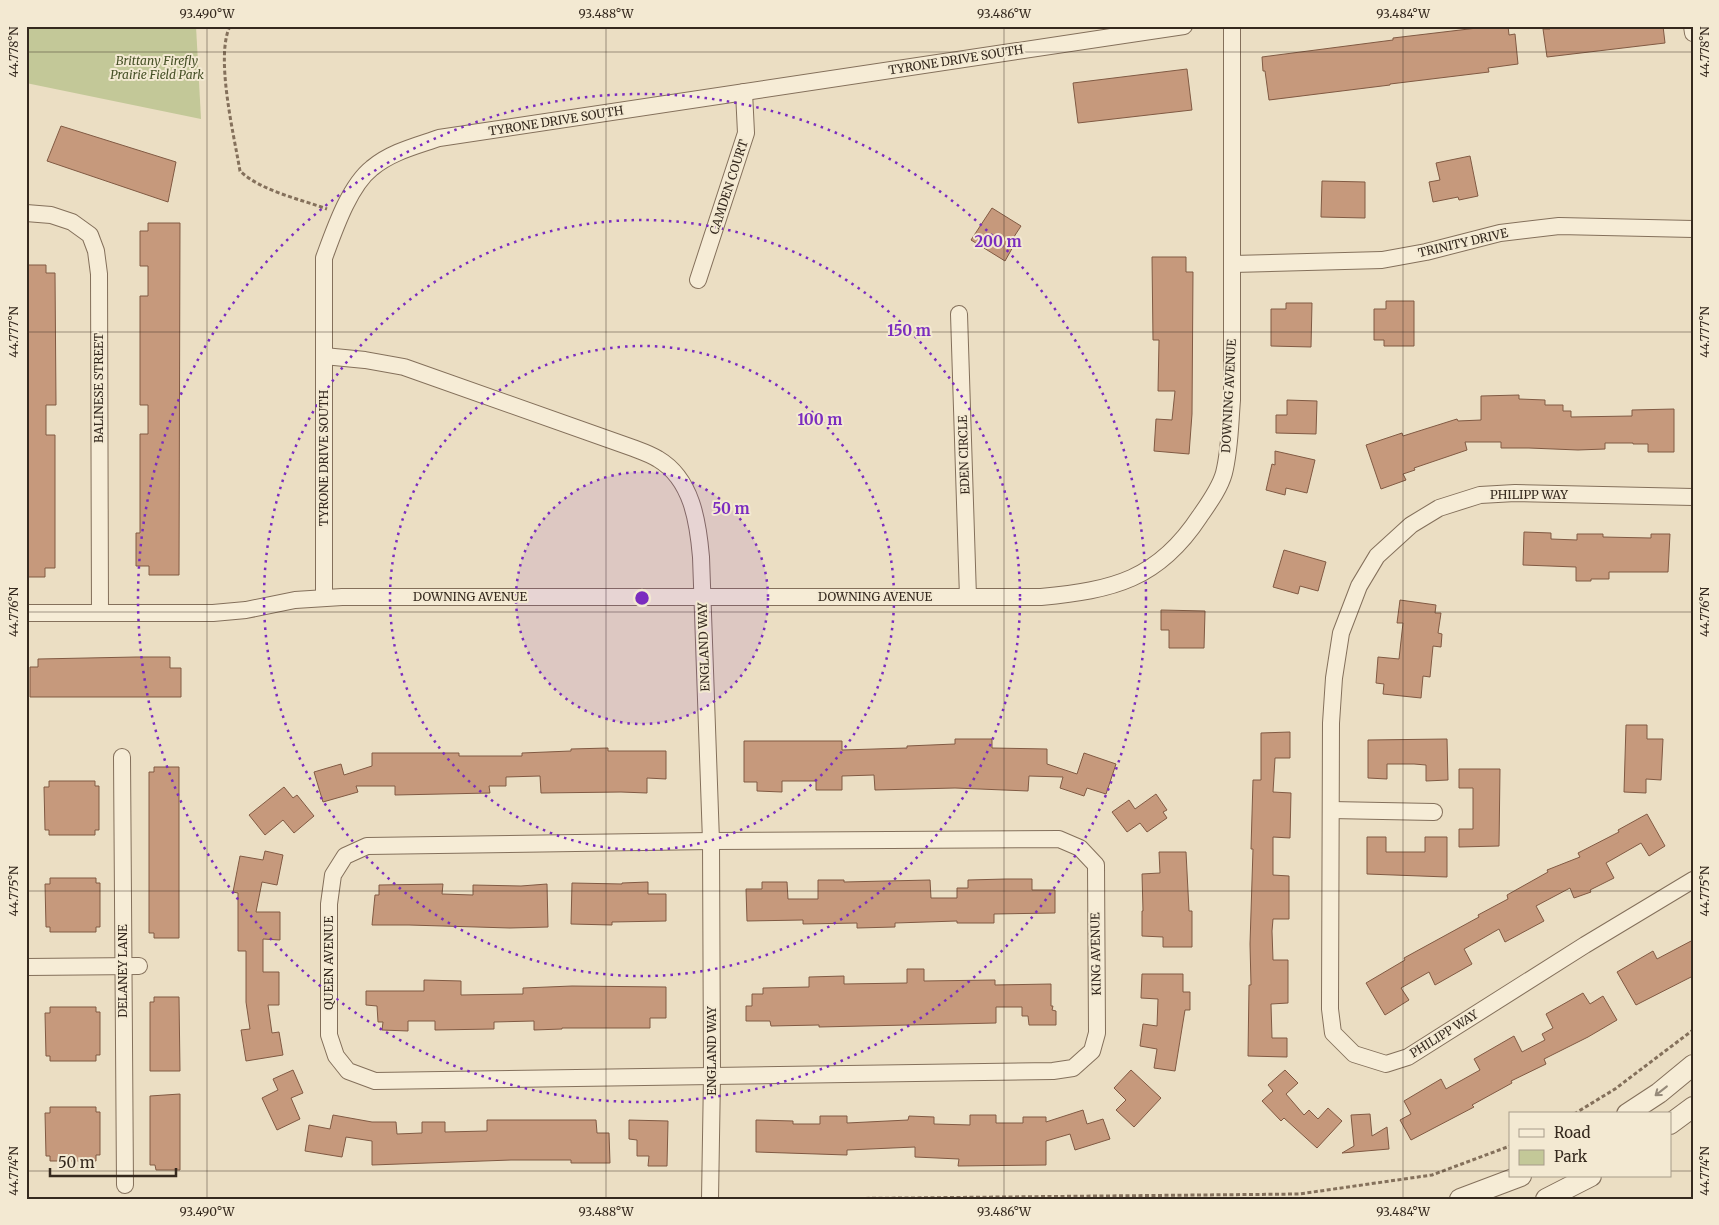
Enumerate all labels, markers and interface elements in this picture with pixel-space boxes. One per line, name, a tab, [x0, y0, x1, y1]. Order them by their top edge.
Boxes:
text: 93.490°W	[180, 6, 235, 21]
text: 93.488°W	[579, 6, 634, 21]
text: 93.486°W	[977, 6, 1032, 21]
text: 93.484°W	[1376, 6, 1431, 21]
text: 44.778°N	[6, 26, 21, 78]
text: 44.778°N	[1697, 26, 1712, 78]
street label: TYRONE DRIVE SOUTH	[887, 41, 1025, 78]
park label: Brittany Firefly Prairie Field Park	[110, 53, 204, 82]
street label: TYRONE DRIVE SOUTH	[487, 102, 625, 139]
street label: CAMDEN COURT	[706, 137, 751, 236]
street label: TRINITY DRIVE	[1417, 225, 1510, 260]
text: 200 m	[974, 232, 1022, 251]
text: 44.777°N	[6, 306, 21, 358]
text: 44.777°N	[1697, 306, 1712, 358]
text: 150 m	[887, 321, 931, 340]
street label: BALINESE STREET	[91, 332, 106, 443]
street label: DOWNING AVENUE	[1218, 338, 1239, 453]
street label: TYRONE DRIVE SOUTH	[316, 389, 331, 526]
text: 100 m	[798, 410, 842, 429]
street label: EDEN CIRCLE	[955, 415, 972, 495]
street label: PHILIPP WAY	[1490, 487, 1568, 502]
text: 50 m	[712, 499, 750, 518]
text: 44.776°N	[6, 586, 21, 637]
text: 44.776°N	[1697, 586, 1712, 637]
street label: DOWNING AVENUE	[413, 589, 527, 604]
centre of rings	[633, 589, 651, 607]
street label: DOWNING AVENUE	[818, 589, 932, 604]
street label: ENGLAND WAY	[694, 602, 713, 692]
text: 44.775°N	[6, 865, 21, 916]
text: 44.775°N	[1697, 865, 1712, 916]
street label: KING AVENUE	[1087, 912, 1104, 996]
street label: QUEEN AVENUE	[321, 916, 336, 1010]
street label: DELANEY LANE	[115, 924, 130, 1018]
street label: ENGLAND WAY	[704, 1006, 719, 1096]
street label: PHILIPP WAY	[1407, 1006, 1481, 1061]
one-way arrow	[1654, 1086, 1668, 1096]
legend	[1509, 1112, 1672, 1178]
text: Road	[1554, 1123, 1590, 1142]
scale bar	[50, 1145, 176, 1177]
text: 44.774°N	[6, 1146, 21, 1196]
text: 44.774°N	[1697, 1146, 1712, 1196]
text: Park	[1554, 1147, 1588, 1166]
text: 50 m	[58, 1153, 95, 1172]
text: 93.490°W	[180, 1204, 235, 1219]
text: 93.488°W	[579, 1204, 634, 1219]
text: 93.486°W	[977, 1204, 1032, 1219]
text: 93.484°W	[1376, 1204, 1431, 1219]

